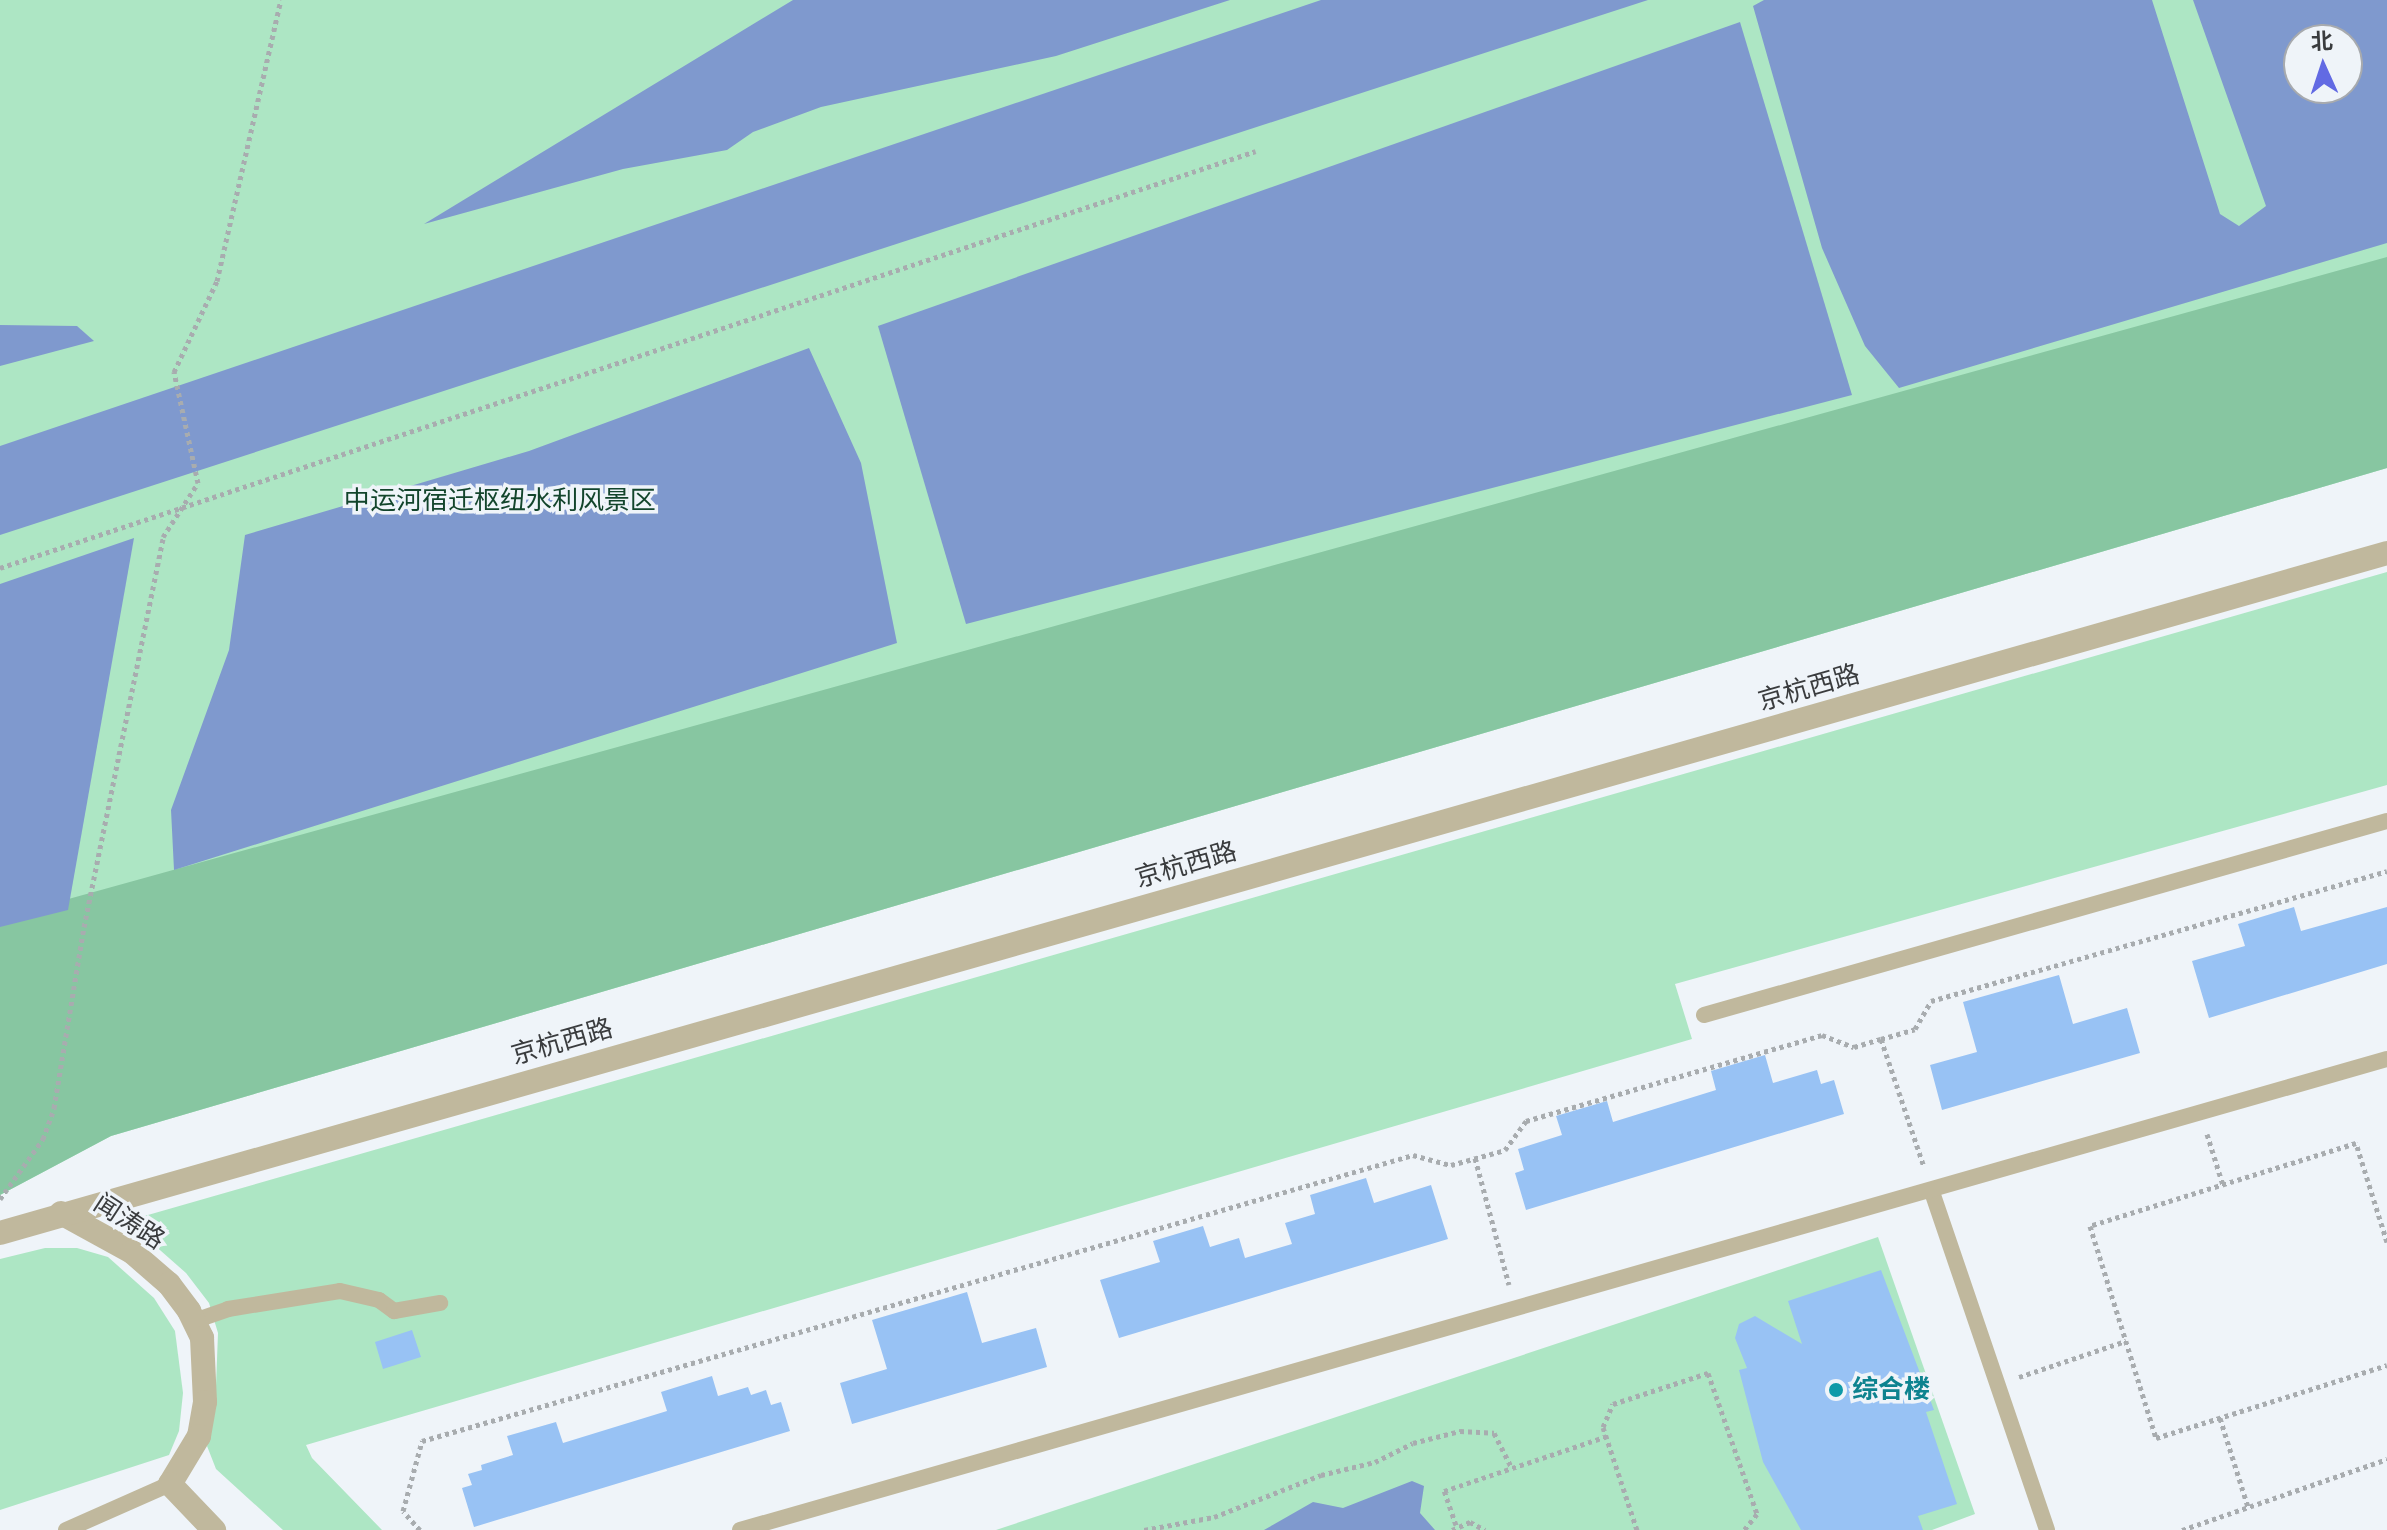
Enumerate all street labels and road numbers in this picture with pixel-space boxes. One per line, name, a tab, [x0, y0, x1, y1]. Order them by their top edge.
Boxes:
street label: 京杭西路	[1755, 659, 1863, 717]
street label: 京杭西路	[1132, 836, 1240, 894]
street label: 京杭西路	[508, 1013, 616, 1071]
street label: 闻涛路	[88, 1188, 170, 1256]

